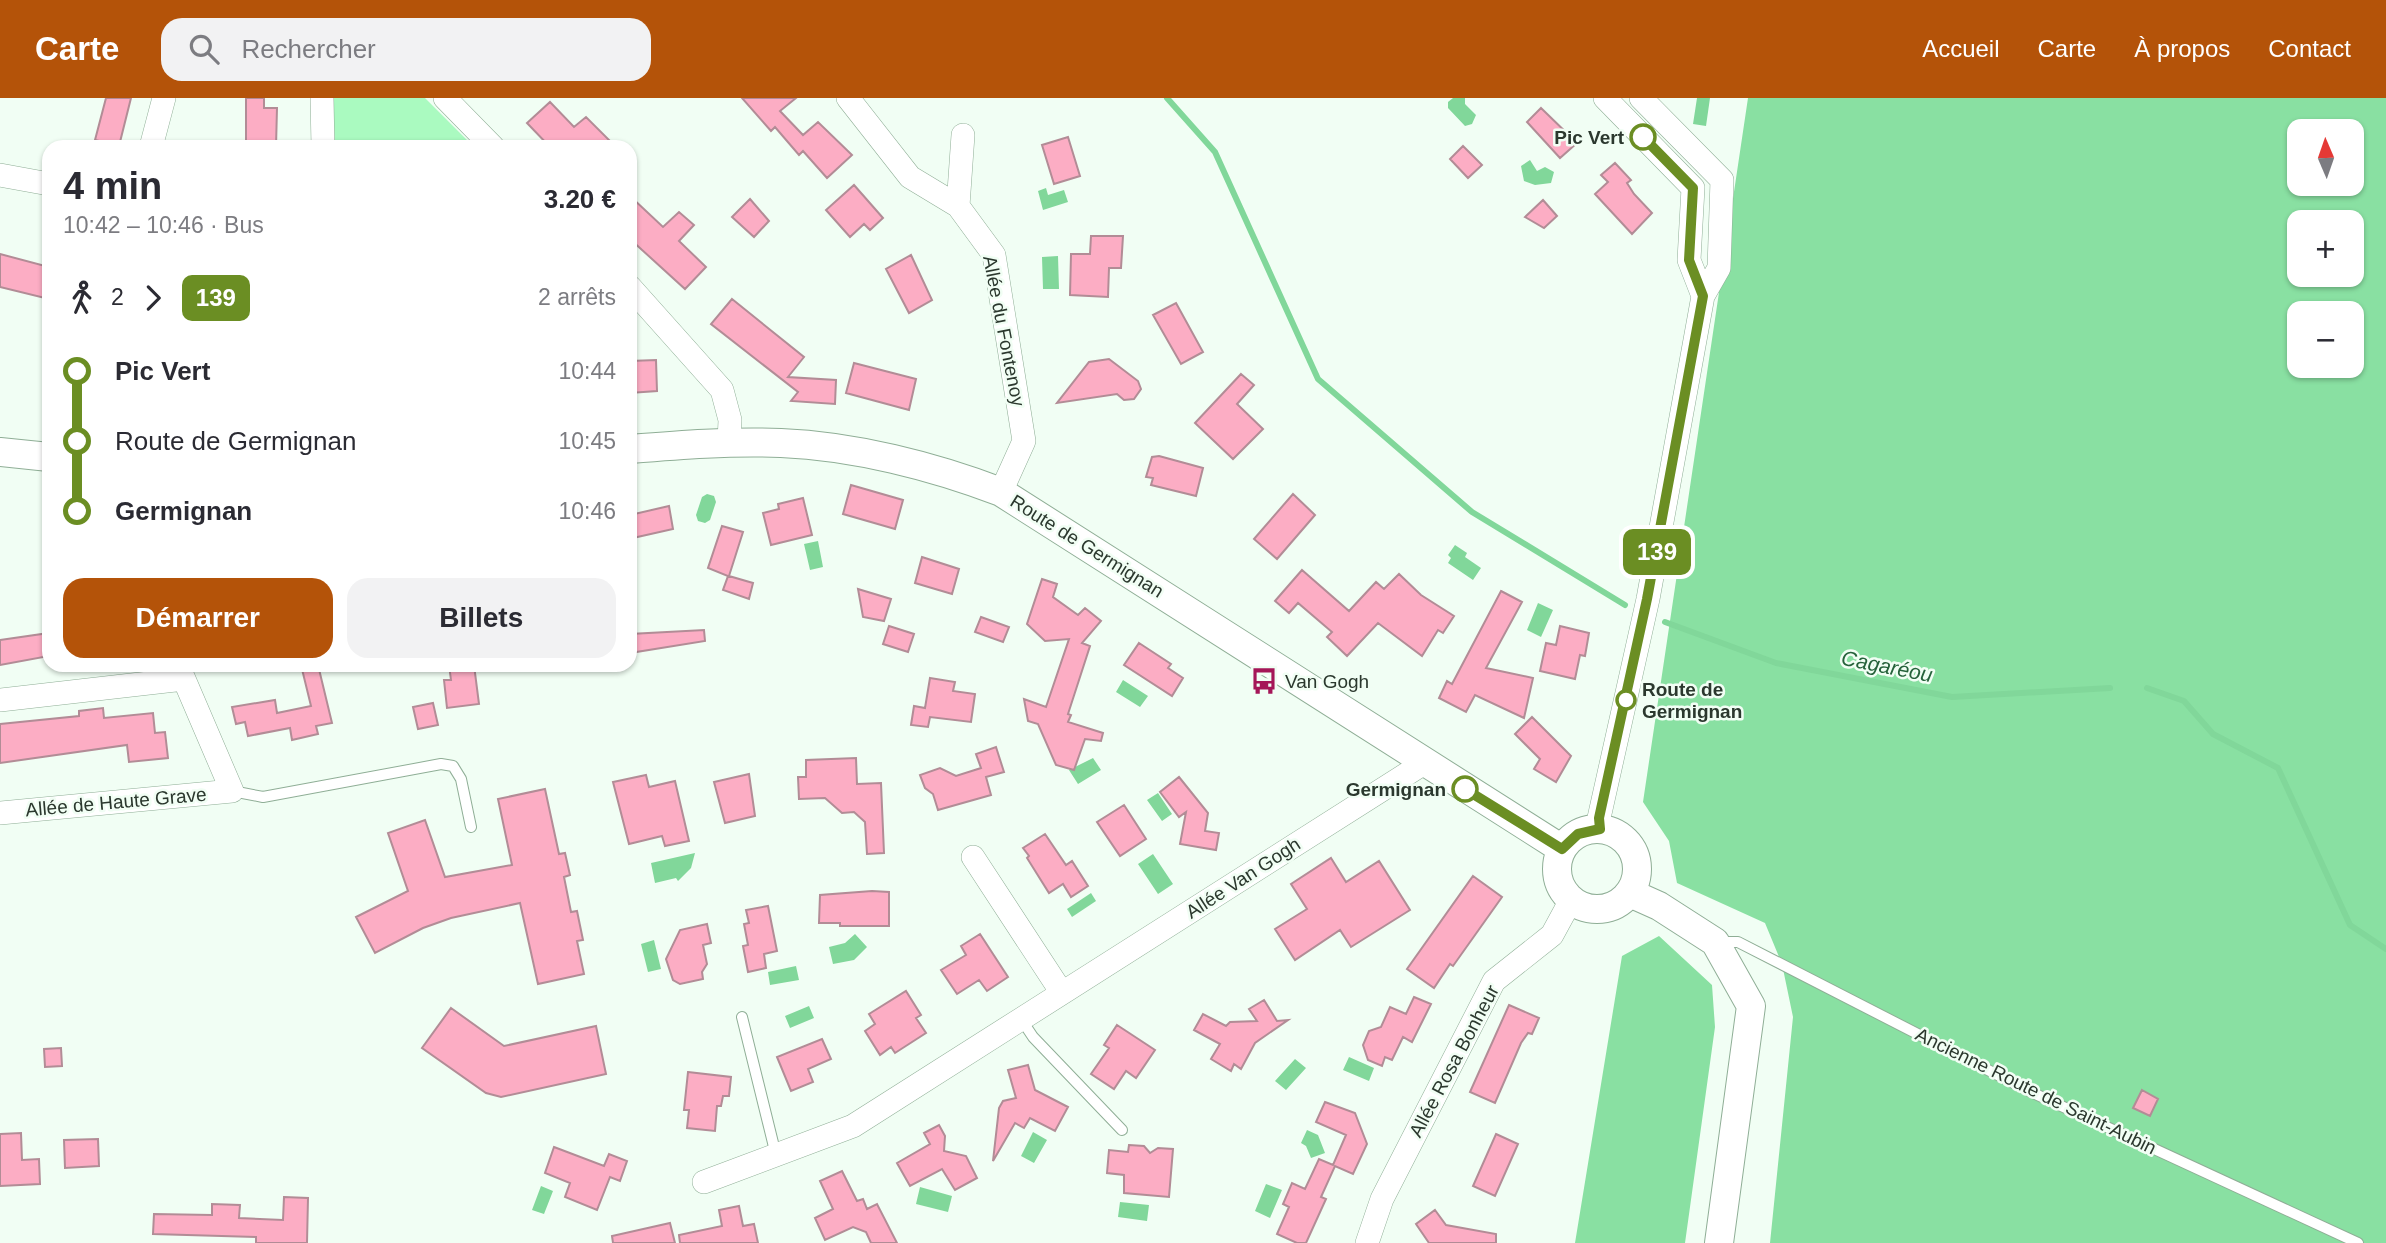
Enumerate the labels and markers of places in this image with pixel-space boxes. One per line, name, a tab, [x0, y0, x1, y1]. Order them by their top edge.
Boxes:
marker: Pic Vert	[1630, 124, 1656, 150]
place label: Pic Vert	[1554, 127, 1625, 148]
bus stop icon: Van Gogh	[1249, 666, 1279, 696]
place label: Van Gogh	[1285, 671, 1369, 692]
place label: Route de Germignan	[1642, 679, 1742, 722]
marker: Route de Germignan	[1616, 690, 1636, 710]
marker: Germignan	[1452, 776, 1478, 802]
place label: Germignan	[1346, 779, 1446, 800]

